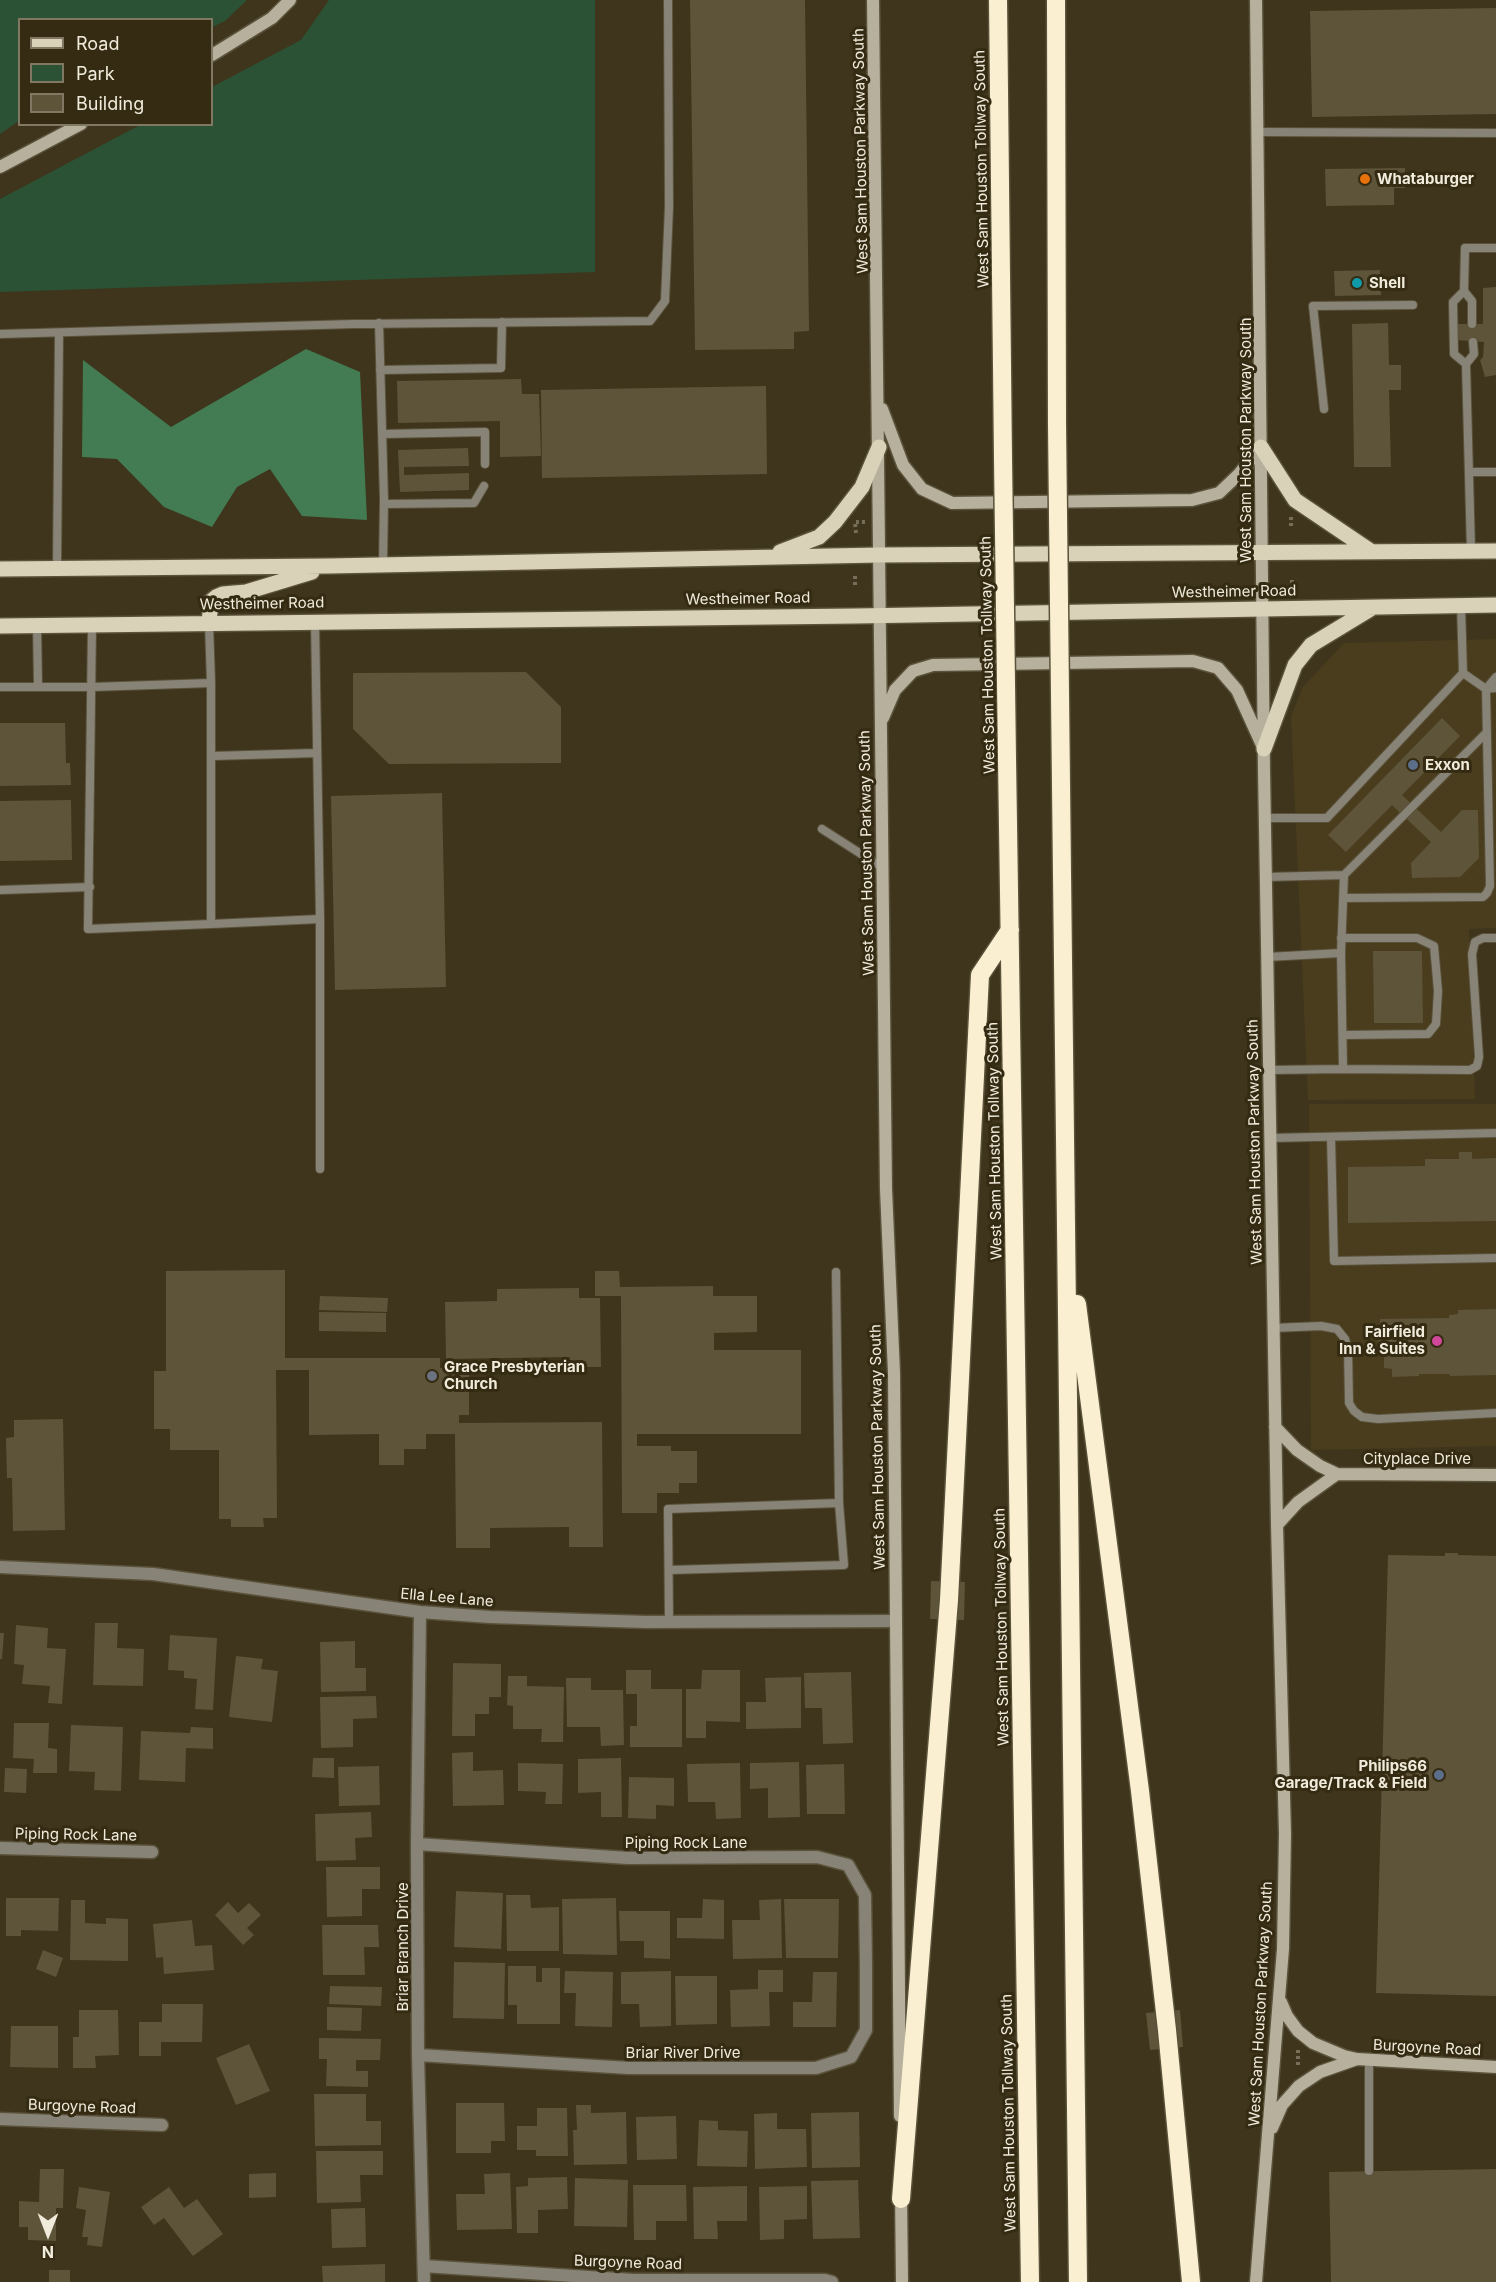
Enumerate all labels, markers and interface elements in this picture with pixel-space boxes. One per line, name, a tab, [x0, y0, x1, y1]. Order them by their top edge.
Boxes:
legend	[18, 18, 213, 126]
street label: West Sam Houston Parkway South	[850, 28, 872, 274]
text: Road	[76, 33, 119, 54]
street label: West Sam Houston Tollway South	[971, 50, 993, 288]
text: Park	[76, 63, 115, 84]
text: Building	[76, 93, 144, 114]
place label: Whataburger	[1377, 170, 1474, 188]
marker: Whataburger	[1358, 172, 1372, 186]
place label: Shell	[1369, 274, 1405, 292]
marker: Shell	[1350, 276, 1364, 290]
street label: West Sam Houston Parkway South	[1237, 317, 1255, 563]
street label: West Sam Houston Tollway South	[977, 536, 999, 774]
street label: Westheimer Road	[1171, 582, 1297, 602]
street label: Westheimer Road	[685, 589, 811, 609]
street label: Westheimer Road	[199, 594, 325, 614]
street label: West Sam Houston Parkway South	[856, 730, 878, 976]
place label: Exxon	[1425, 756, 1470, 774]
marker: Exxon	[1406, 758, 1420, 772]
street label: West Sam Houston Parkway South	[1244, 1019, 1266, 1265]
street label: West Sam Houston Tollway South	[984, 1022, 1006, 1260]
place label: Fairfield Inn & Suites	[1339, 1323, 1425, 1358]
street label: West Sam Houston Parkway South	[867, 1324, 889, 1570]
marker: Fairfield Inn & Suites	[1430, 1334, 1444, 1348]
place label: Grace Presbyterian Church	[444, 1358, 585, 1393]
marker: Grace Presbyterian Church	[425, 1369, 439, 1383]
street label: Cityplace Drive	[1363, 1450, 1471, 1468]
street label: West Sam Houston Tollway South	[991, 1508, 1013, 1746]
street label: Ella Lee Lane	[400, 1585, 494, 1611]
place label: Philips66 Garage/Track & Field	[1274, 1757, 1427, 1792]
marker: Philips66 Garage/Track & Field	[1432, 1768, 1446, 1782]
street label: Piping Rock Lane	[15, 1825, 137, 1845]
street label: Piping Rock Lane	[625, 1834, 747, 1852]
street label: West Sam Houston Parkway South	[1246, 1881, 1276, 2127]
street label: Briar Branch Drive	[394, 1882, 412, 2012]
street label: West Sam Houston Tollway South	[998, 1994, 1020, 2232]
street label: Burgoyne Road	[1372, 2036, 1482, 2060]
street label: Briar River Drive	[626, 2044, 740, 2062]
street label: Burgoyne Road	[28, 2096, 136, 2118]
north arrow	[18, 2204, 78, 2264]
text: N	[42, 2242, 54, 2262]
street label: Burgoyne Road	[574, 2252, 682, 2274]

